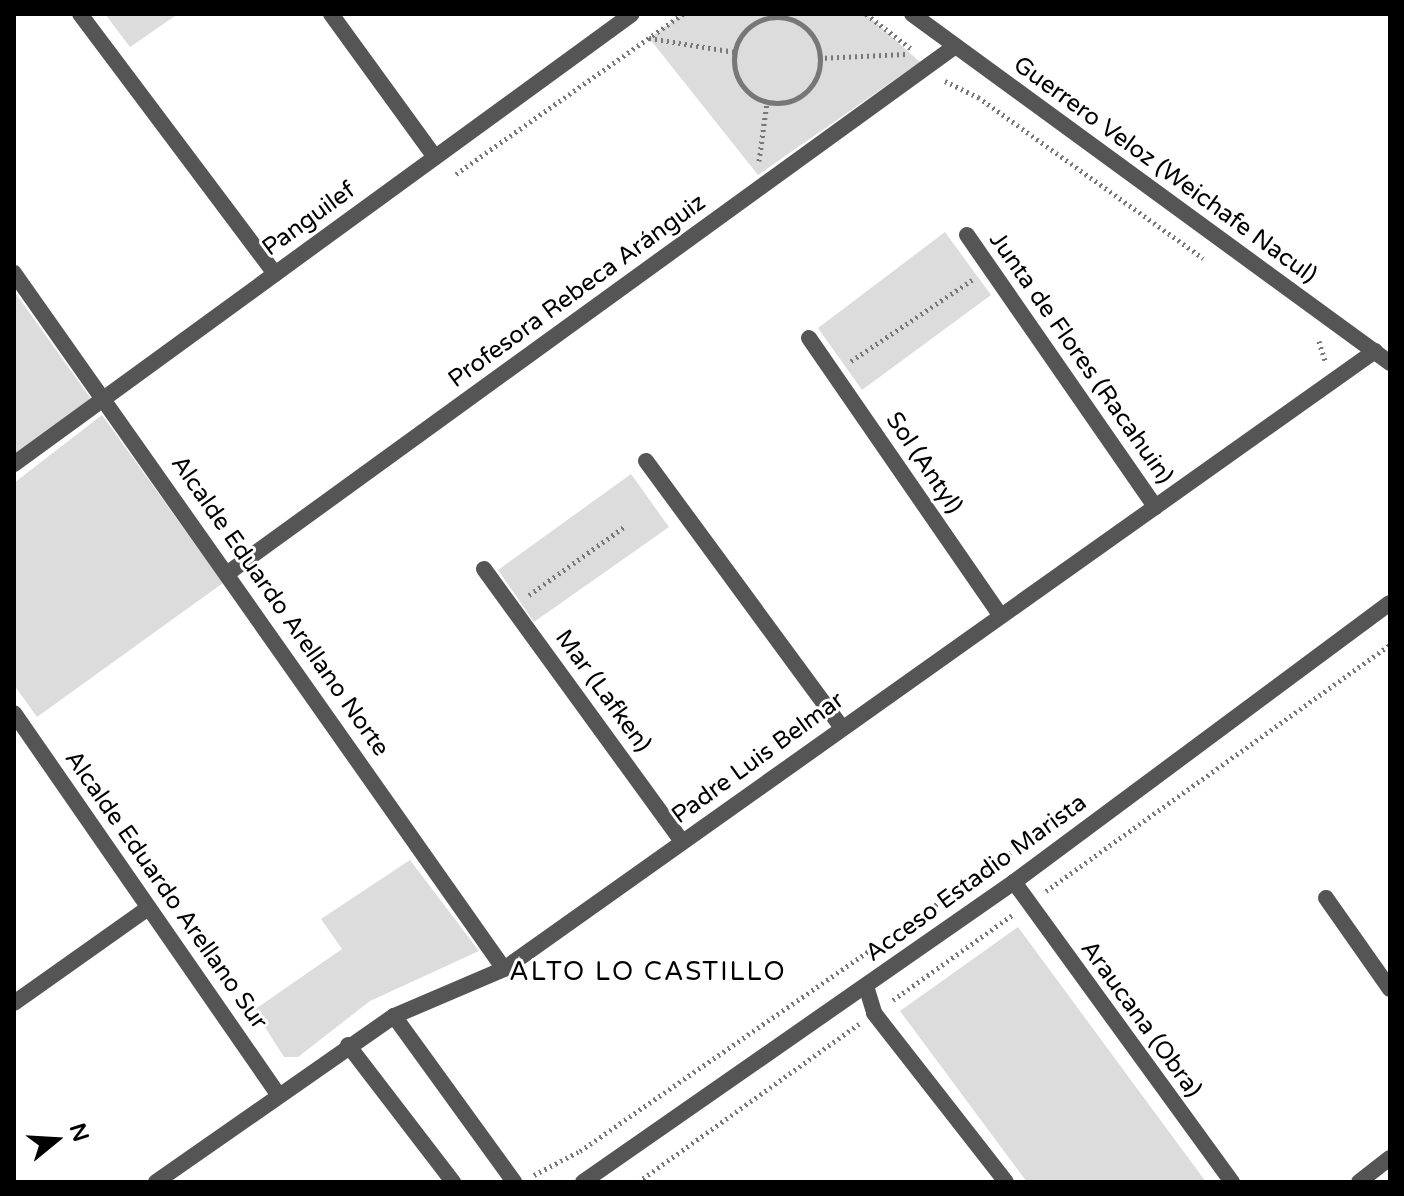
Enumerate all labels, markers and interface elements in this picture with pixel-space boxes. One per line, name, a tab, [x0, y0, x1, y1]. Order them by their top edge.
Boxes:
street label: Guerrero Veloz (Weichafe Nacul)	[1008, 50, 1322, 290]
street label: Panguilef	[257, 176, 361, 262]
street label: Profesora Rebeca Aránguiz	[443, 188, 711, 394]
street label: Junta de Flores (Racahuin)	[983, 227, 1179, 489]
street label: Sol (Antyl)	[880, 407, 968, 519]
street label: Alcalde Eduardo Arellano Norte	[165, 450, 395, 762]
street label: Mar (Lafken)	[549, 624, 657, 758]
street label: Padre Luis Belmar	[666, 686, 850, 830]
street label: Alcalde Eduardo Arellano Sur	[59, 745, 273, 1035]
street label: Acceso Estadio Marista	[860, 788, 1092, 968]
street label: Araucana (Obra)	[1074, 935, 1208, 1103]
district label: ALTO LO CASTILLO	[509, 956, 787, 988]
north arrow	[16, 1100, 96, 1180]
text: N	[64, 1120, 94, 1145]

